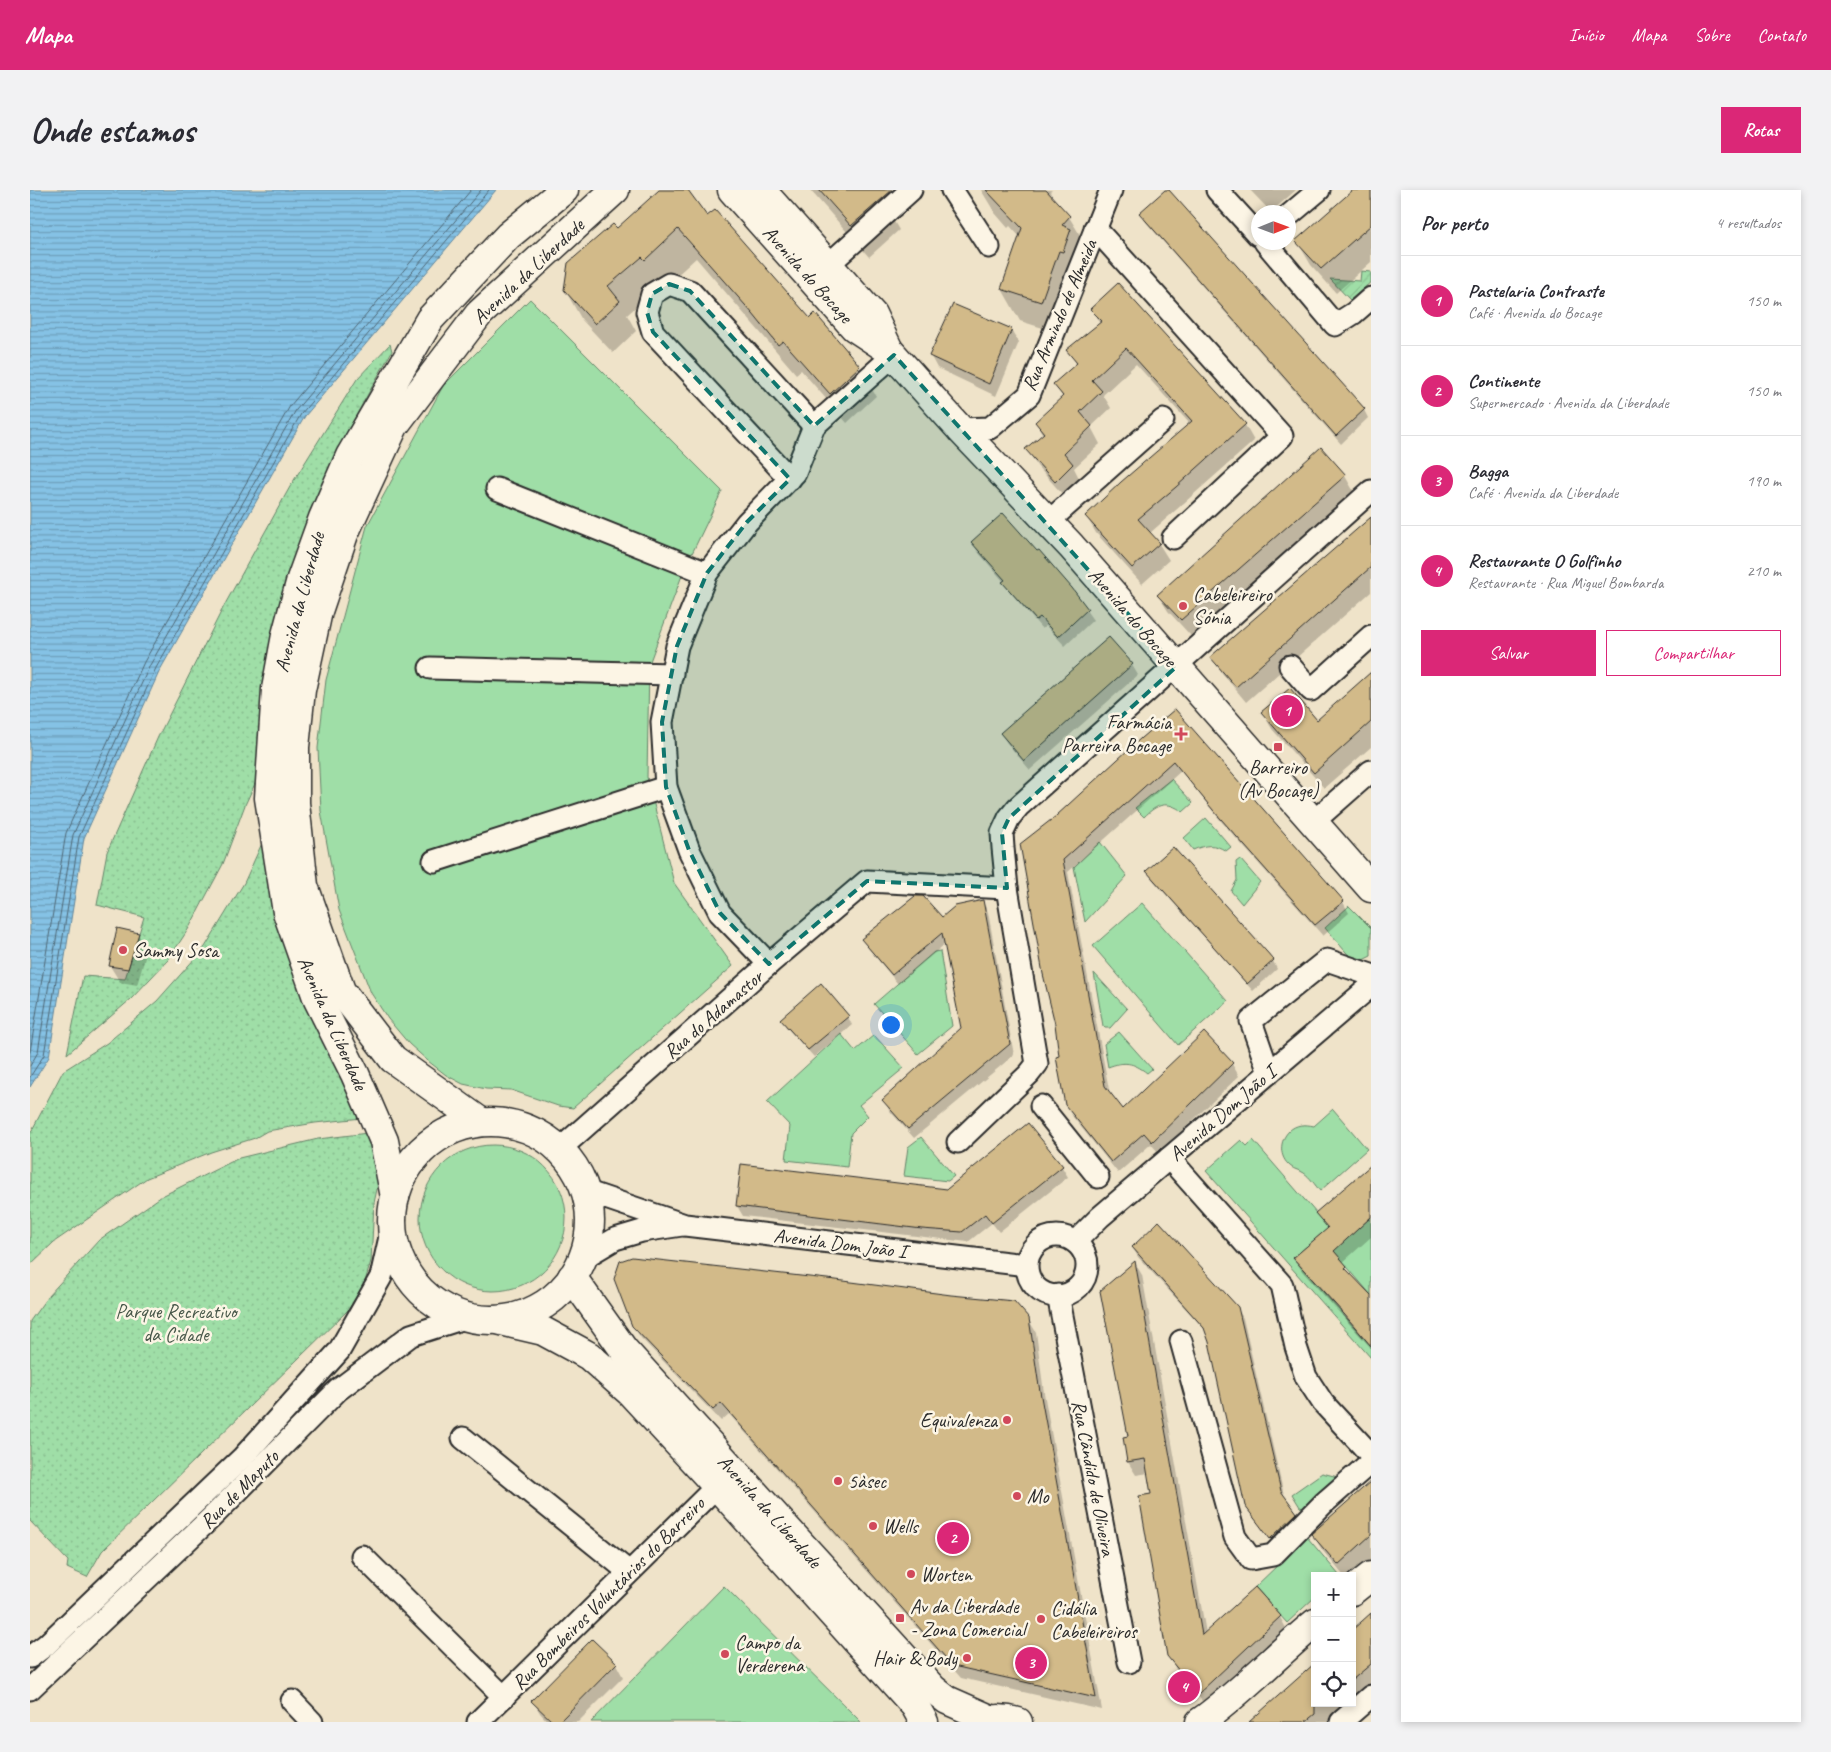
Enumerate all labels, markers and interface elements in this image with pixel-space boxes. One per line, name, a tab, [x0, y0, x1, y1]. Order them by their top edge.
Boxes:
text: Mapa	[25, 20, 72, 50]
text: Início	[1569, 24, 1604, 46]
text: Mapa	[1632, 24, 1666, 46]
text: Sobre	[1694, 24, 1730, 46]
text: Contato	[1758, 24, 1806, 46]
button: Rotas	[1721, 107, 1801, 153]
text: Onde estamos	[30, 108, 195, 153]
north arrow	[1251, 205, 1296, 250]
text: Por perto	[1421, 210, 1488, 236]
street label: Avenida da Liberdade	[467, 212, 591, 330]
text: 4 resultados	[1716, 213, 1781, 233]
street label: Avenida do Bocage	[757, 220, 859, 329]
street label: Rua Armindo de Almeida	[1016, 234, 1103, 395]
text: Pastelaria Contraste	[1468, 279, 1604, 303]
text: 1	[1433, 291, 1441, 311]
text: 150 m	[1747, 291, 1781, 311]
text: Café · Avenida do Bocage	[1468, 303, 1601, 323]
text: Continente	[1468, 369, 1539, 393]
text: 2	[1433, 381, 1441, 401]
text: 150 m	[1747, 381, 1781, 401]
text: Supermercado · Avenida da Liberdade	[1468, 393, 1669, 413]
text: Bagga	[1468, 459, 1508, 483]
text: 3	[1433, 471, 1441, 491]
text: 190 m	[1747, 471, 1781, 491]
text: Café · Avenida da Liberdade	[1468, 483, 1618, 503]
street label: Avenida da Liberdade	[269, 528, 331, 675]
text: Restaurante O Golfinho	[1468, 549, 1620, 573]
text: 4	[1433, 561, 1441, 581]
text: 210 m	[1747, 561, 1781, 581]
street label: Avenida do Bocage	[1083, 563, 1183, 673]
text: Restaurante · Rua Miguel Bombarda	[1468, 573, 1663, 593]
place label: Cabeleireiro Sónia	[1193, 582, 1273, 630]
marker: Cabeleireiro Sónia	[1177, 600, 1189, 612]
button: Salvar	[1421, 630, 1596, 676]
button: Compartilhar	[1606, 630, 1781, 676]
pin: 1	[1271, 692, 1303, 730]
place label: Farmácia Parreira Bocage	[1062, 710, 1173, 758]
marker: Farmácia Parreira Bocage	[1175, 728, 1187, 740]
marker: Barreiro (Av Bocage)	[1272, 741, 1284, 753]
place label: Barreiro (Av Bocage)	[1238, 755, 1320, 803]
place label: Sammy Sosa	[133, 938, 220, 963]
marker: Sammy Sosa	[117, 944, 129, 956]
street label: Avenida da Liberdade	[292, 952, 374, 1095]
street label: Rua do Adamastor	[658, 963, 770, 1064]
your location	[878, 1012, 904, 1038]
street label: Avenida Dom João I	[1164, 1057, 1285, 1167]
street label: Avenida Dom João I	[772, 1223, 913, 1265]
park label: Parque Recreativo da Cidade	[115, 1299, 239, 1347]
street label: Rua Cândido de Oliveira	[1066, 1398, 1121, 1559]
place label: Equivalenza	[920, 1408, 999, 1433]
marker: Equivalenza	[1001, 1414, 1013, 1426]
street label: Rua de Maputo	[195, 1444, 285, 1534]
street label: Avenida da Liberdade	[712, 1450, 828, 1574]
place label: 5àsec	[848, 1469, 887, 1494]
marker: 5àsec	[832, 1475, 844, 1487]
place label: Mo	[1027, 1484, 1049, 1509]
marker: Mo	[1011, 1490, 1023, 1502]
street label: Rua Bombeiros Voluntários do Barreiro	[507, 1491, 711, 1695]
place label: Wells	[883, 1514, 920, 1539]
pin: 2	[937, 1519, 969, 1557]
marker: Wells	[867, 1520, 879, 1532]
place label: Worten	[921, 1562, 973, 1587]
marker: Worten	[905, 1568, 917, 1580]
map controls	[1311, 1572, 1356, 1707]
button: +	[1311, 1572, 1356, 1617]
place label: Av da Liberdade - Zona Comercial	[910, 1594, 1029, 1642]
place label: Cidália Cabeleireiros	[1051, 1596, 1139, 1644]
marker: Av da Liberdade - Zona Comercial	[894, 1612, 906, 1624]
marker: Cidália Cabeleireiros	[1035, 1613, 1047, 1625]
button: −	[1311, 1617, 1356, 1662]
place label: Campo da Verderena	[735, 1630, 805, 1678]
pin: 3	[1015, 1644, 1047, 1682]
place label: Hair & Body	[873, 1646, 958, 1671]
marker: Campo da Verderena	[719, 1648, 731, 1660]
marker: Hair & Body	[961, 1652, 973, 1664]
button: locate	[1311, 1662, 1356, 1707]
pin: 4	[1168, 1668, 1200, 1706]

